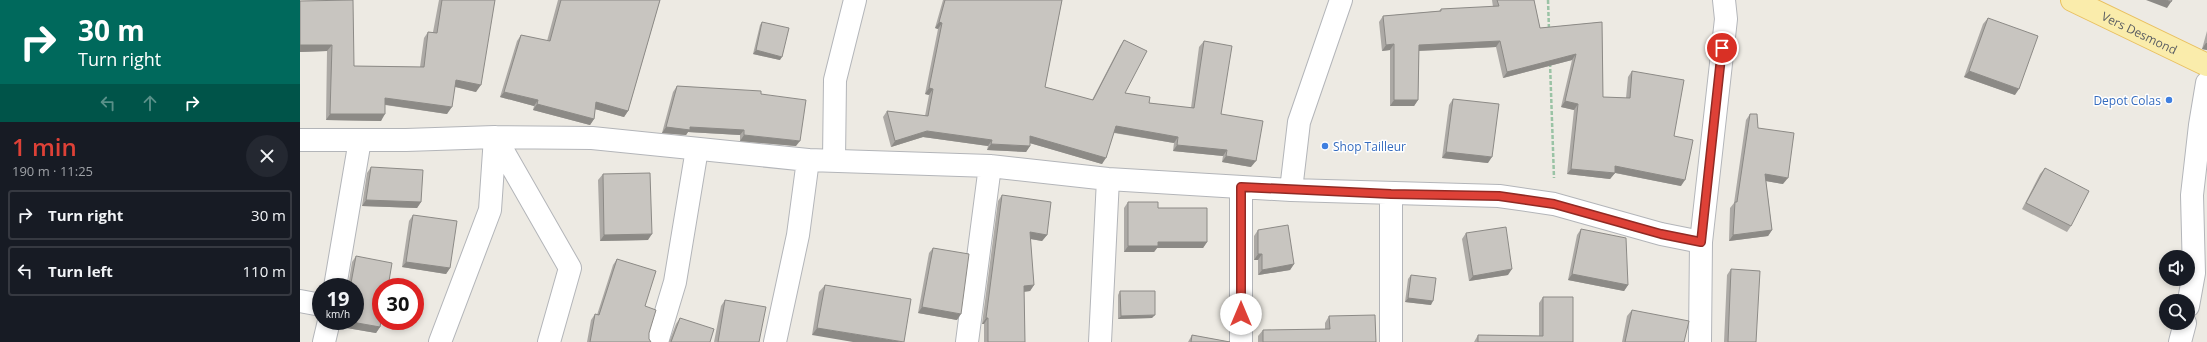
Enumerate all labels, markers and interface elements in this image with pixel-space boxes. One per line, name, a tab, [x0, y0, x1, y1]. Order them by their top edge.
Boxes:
street label: Vers Desmond	[2099, 7, 2180, 58]
text: 30 m	[78, 11, 145, 49]
icon: right	[12, 16, 64, 68]
pin	[1705, 31, 1739, 65]
icon: arrive	[1711, 37, 1733, 59]
text: Turn right	[78, 47, 161, 71]
icon: left	[97, 92, 119, 114]
icon: ahead	[139, 92, 161, 114]
icon: right	[181, 92, 203, 114]
place label: Depot Colas	[2093, 92, 2161, 109]
marker: Depot Colas	[2164, 95, 2174, 105]
text: 1 min	[12, 130, 77, 163]
button: close	[246, 135, 288, 177]
place label: Shop Tailleur	[1333, 138, 1406, 155]
marker: Shop Tailleur	[1320, 141, 1330, 151]
text: 190 m · 11:25	[12, 162, 93, 180]
icon: right	[14, 204, 36, 226]
text: Turn right	[48, 205, 123, 225]
text: 30 m	[251, 205, 286, 225]
map controls	[2159, 250, 2195, 330]
button: sound	[2159, 250, 2195, 286]
icon: left	[14, 260, 36, 282]
text: Turn left	[48, 261, 113, 281]
text: 110 m	[242, 261, 286, 281]
speed limit sign: 30	[372, 278, 424, 330]
text: 19	[327, 285, 349, 312]
position arrow	[1220, 293, 1262, 335]
button: search	[2159, 294, 2195, 330]
text: km/h	[326, 307, 350, 321]

